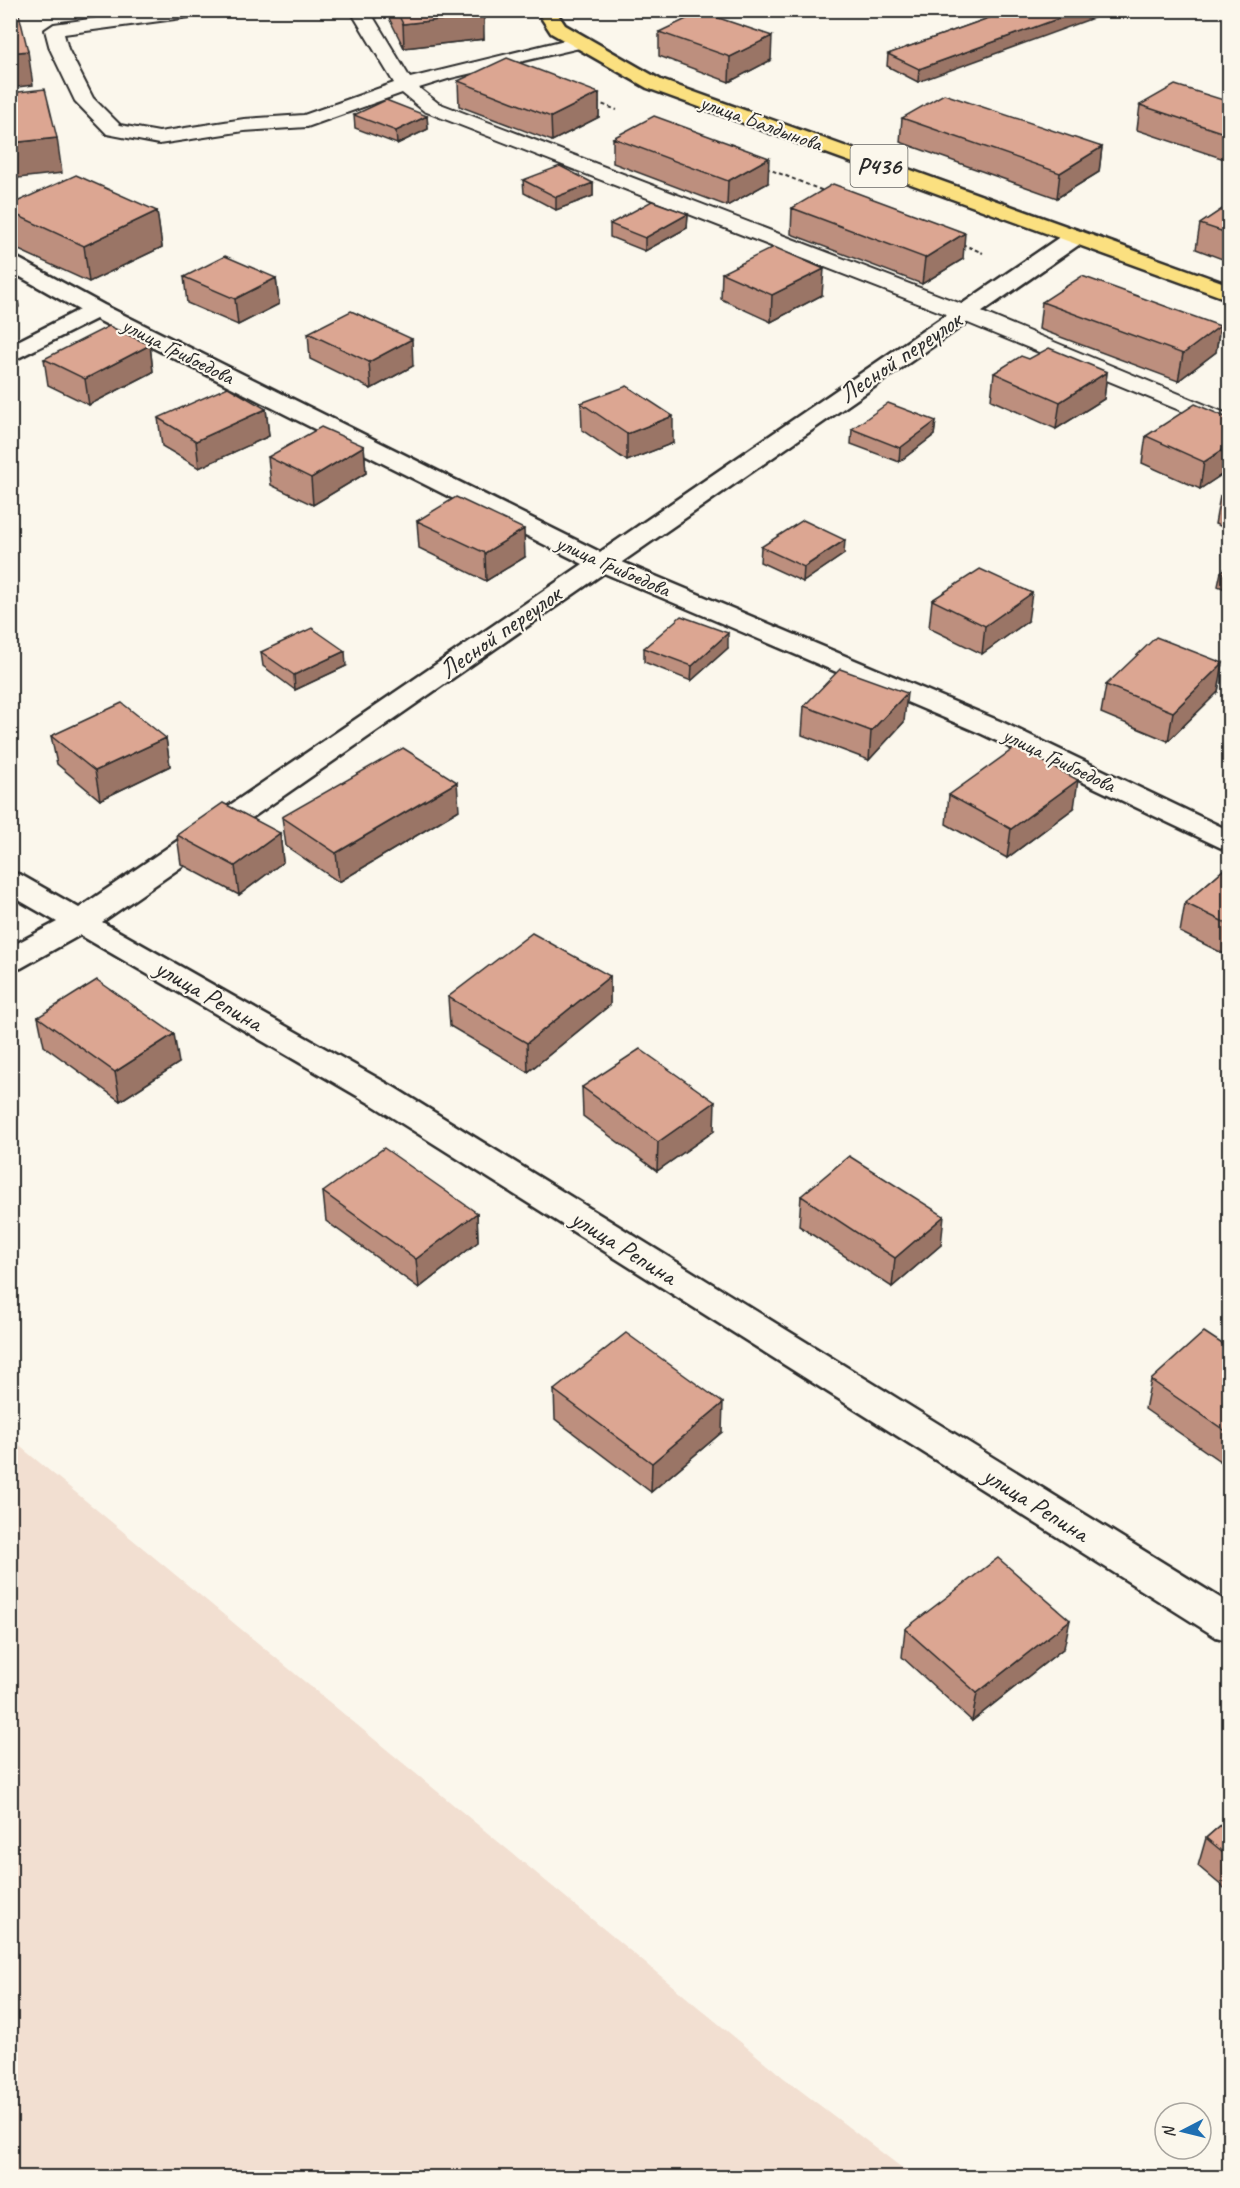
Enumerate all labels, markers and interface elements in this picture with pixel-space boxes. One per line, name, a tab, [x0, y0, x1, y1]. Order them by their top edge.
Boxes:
street label: улица Балдынова	[694, 87, 827, 158]
road number: P436	[850, 145, 908, 187]
street label: Лесной переулок	[832, 302, 970, 410]
street label: улица Грибоедова	[116, 310, 240, 392]
street label: улица Грибоедова	[550, 528, 675, 604]
street label: Лесной переулок	[432, 576, 569, 686]
street label: улица Грибоедова	[996, 720, 1121, 800]
street label: улица Репина	[148, 950, 271, 1040]
street label: улица Репина	[563, 1200, 685, 1294]
street label: улица Репина	[975, 1457, 1097, 1551]
north arrow	[1153, 2101, 1213, 2161]
text: N	[1158, 2124, 1180, 2139]

